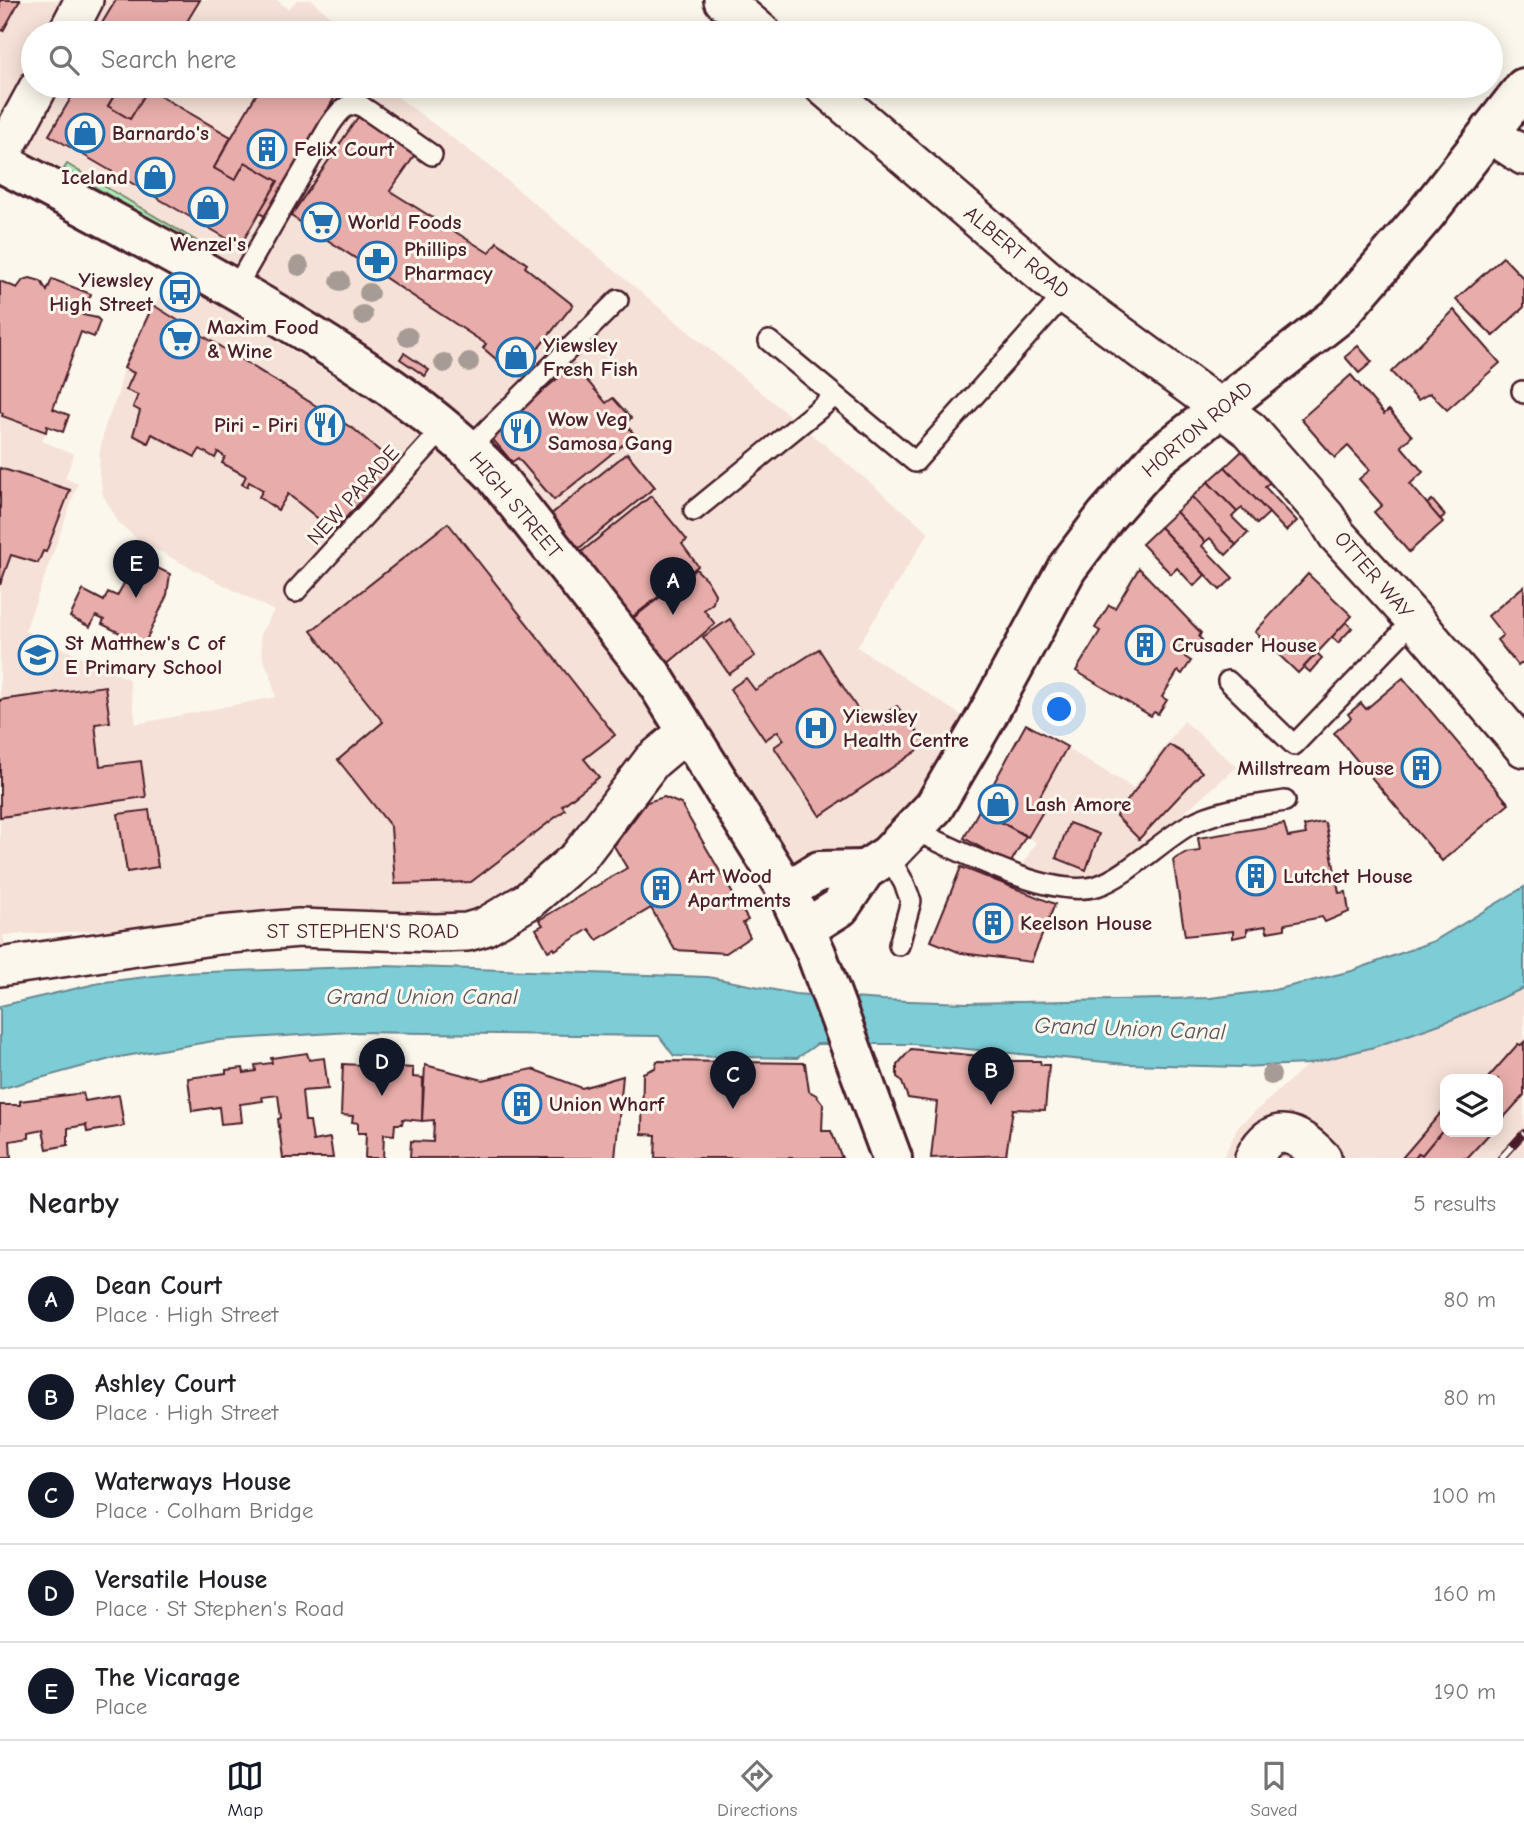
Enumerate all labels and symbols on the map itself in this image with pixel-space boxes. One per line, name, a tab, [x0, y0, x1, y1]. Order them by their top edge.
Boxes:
shop icon: Barnardo's	[64, 112, 106, 154]
place label: Barnardo's	[112, 121, 209, 145]
building icon: Felix Court	[246, 128, 288, 170]
place label: Felix Court	[294, 137, 395, 161]
shop icon: Iceland	[134, 156, 176, 198]
place label: Iceland	[61, 165, 128, 189]
shop icon: Wenzel's	[187, 186, 229, 228]
supermarket icon: World Foods	[300, 201, 342, 243]
street label: ALBERT ROAD	[959, 201, 1075, 303]
place label: World Foods	[348, 210, 462, 234]
place label: Wenzel's	[170, 232, 246, 256]
place label: Phillips Pharmacy	[404, 237, 493, 285]
pharmacy icon: Phillips Pharmacy	[356, 240, 398, 282]
place label: Yiewsley High Street	[49, 268, 154, 316]
bus stop icon: Yiewsley High Street	[159, 271, 201, 313]
place label: Maxim Food & Wine	[207, 315, 319, 363]
supermarket icon: Maxim Food & Wine	[159, 318, 201, 360]
place label: Yiewsley Fresh Fish	[543, 333, 638, 381]
shop icon: Yiewsley Fresh Fish	[495, 336, 537, 378]
street label: HORTON ROAD	[1137, 376, 1257, 482]
restaurant icon: Piri - Piri	[304, 404, 346, 446]
place label: Wow Veg Samosa Gang	[548, 407, 673, 455]
restaurant icon: Wow Veg Samosa Gang	[500, 410, 542, 452]
place label: Piri - Piri	[214, 413, 298, 437]
street label: NEW PARADE	[302, 440, 404, 550]
street label: HIGH STREET	[465, 447, 567, 563]
street label: OTTER WAY	[1330, 527, 1419, 624]
pin: E	[113, 540, 159, 598]
pin: A	[650, 557, 696, 615]
building icon: Crusader House	[1124, 624, 1166, 666]
place label: St Matthew's C of E Primary School	[65, 631, 226, 679]
place label: Crusader House	[1172, 633, 1317, 657]
school or university icon: St Matthew's C of E Primary School	[17, 634, 59, 676]
your location	[1042, 692, 1076, 726]
place label: Yiewsley Health Centre	[843, 704, 969, 752]
hospital icon: Yiewsley Health Centre	[795, 707, 837, 749]
building icon: Millstream House	[1400, 747, 1442, 789]
place label: Millstream House	[1237, 756, 1394, 780]
shop icon: Lash Amore	[977, 783, 1019, 825]
place label: Lash Amore	[1025, 792, 1131, 816]
building icon: Lutchet House	[1235, 855, 1277, 897]
place label: Art Wood Apartments	[688, 864, 791, 912]
place label: Lutchet House	[1283, 864, 1413, 888]
building icon: Art Wood Apartments	[640, 867, 682, 909]
building icon: Keelson House	[972, 902, 1014, 944]
place label: Keelson House	[1020, 911, 1152, 935]
street label: ST STEPHEN'S ROAD	[267, 919, 459, 943]
water label: Grand Union Canal	[326, 983, 519, 1010]
water label: Grand Union Canal	[1034, 1012, 1227, 1045]
pin: D	[359, 1038, 405, 1096]
pin: B	[968, 1047, 1014, 1105]
pin: C	[710, 1051, 756, 1109]
building icon: Union Wharf	[501, 1083, 543, 1125]
place label: Union Wharf	[549, 1092, 665, 1116]

